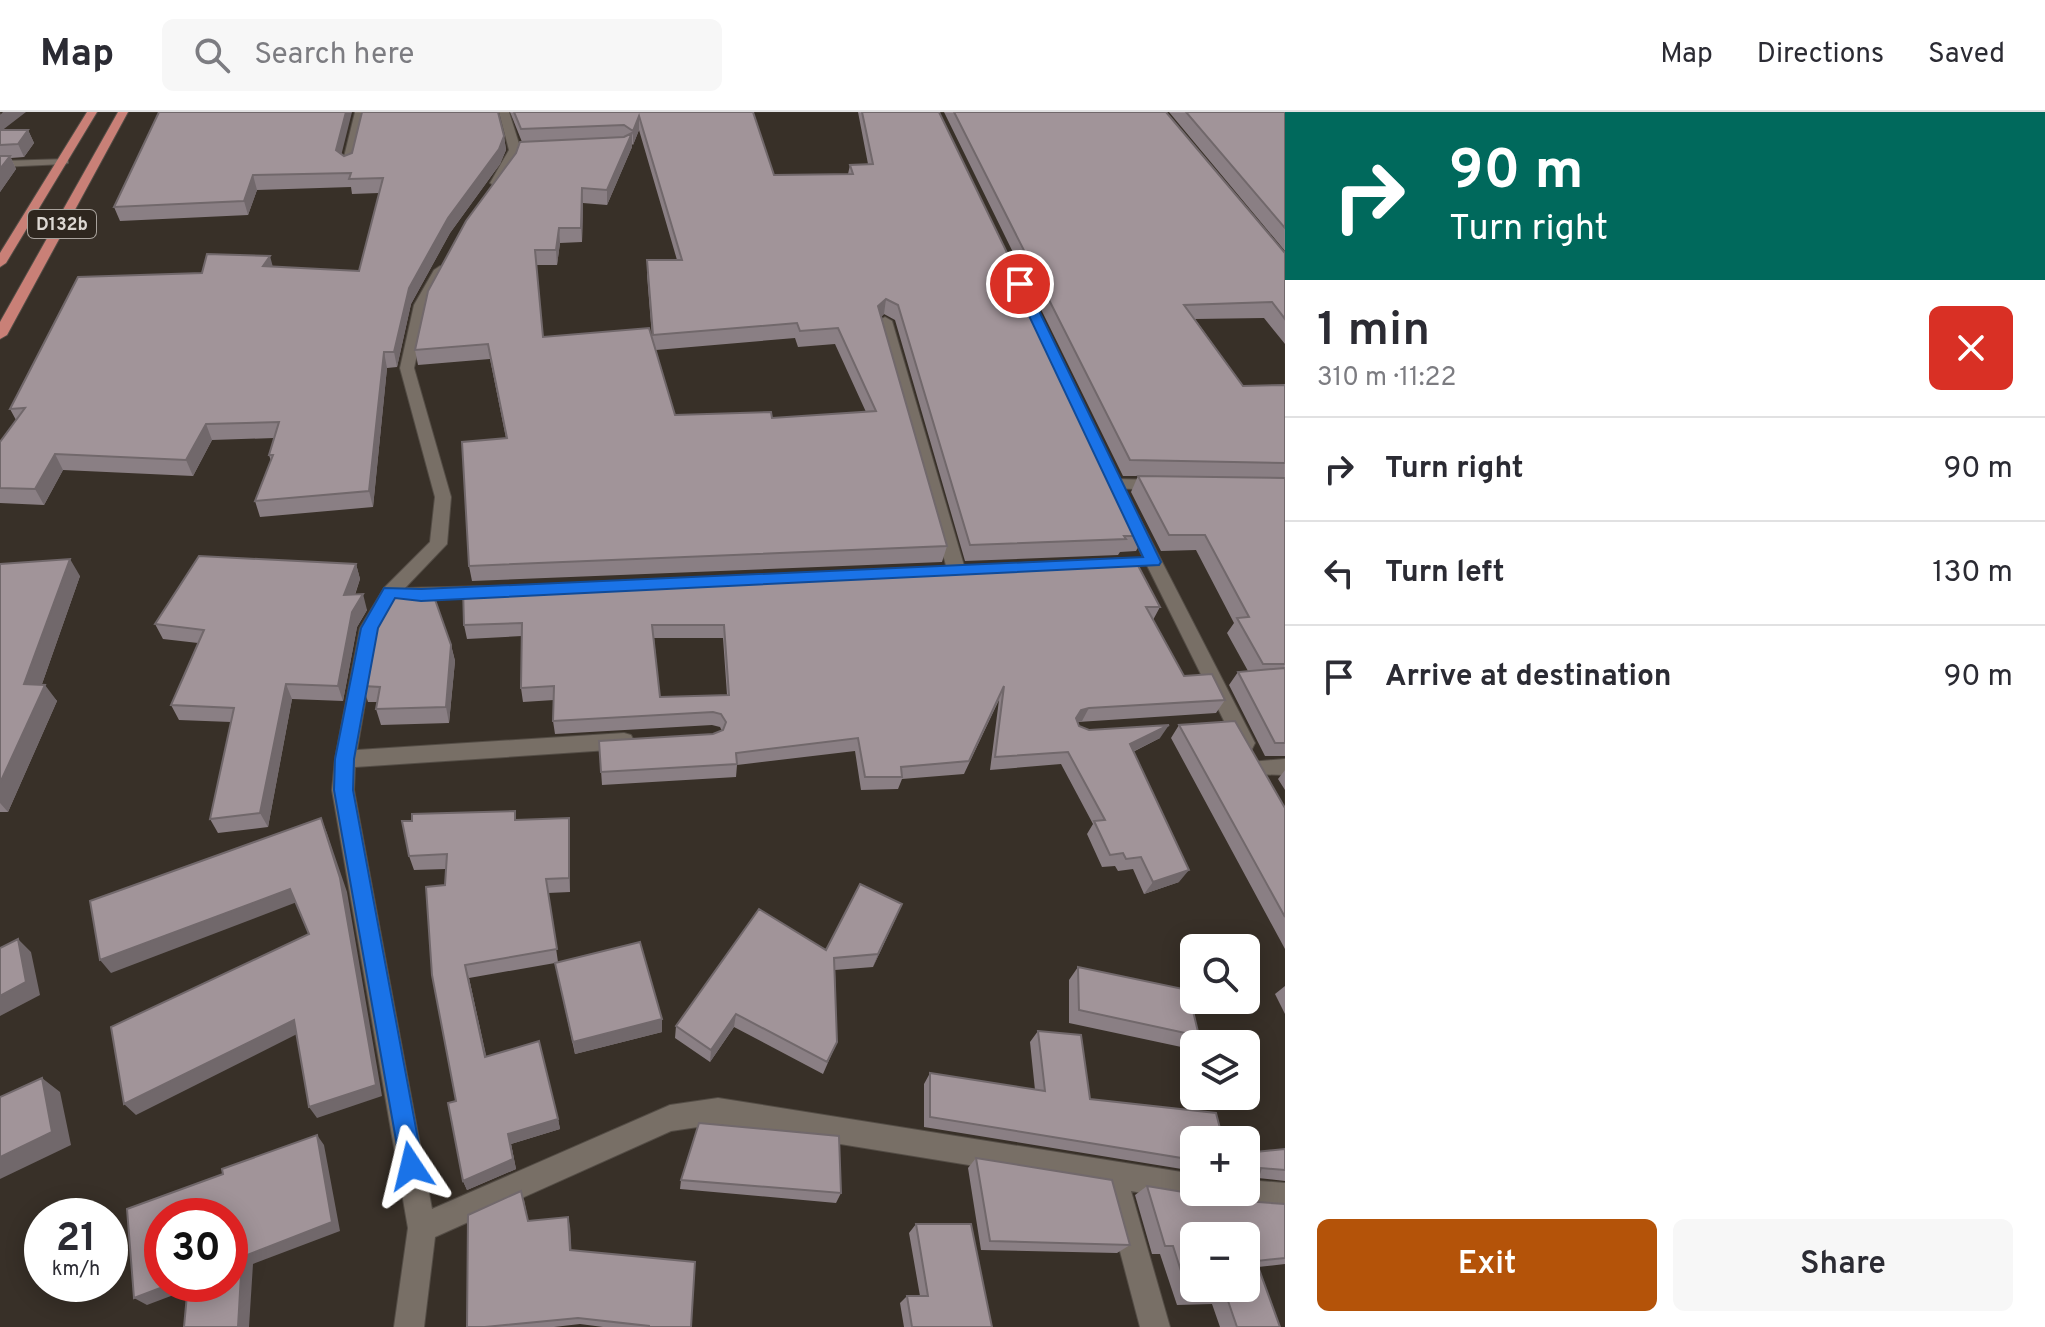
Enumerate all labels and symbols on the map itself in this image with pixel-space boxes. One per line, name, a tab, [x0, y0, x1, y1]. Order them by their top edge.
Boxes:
road number: D132b	[28, 210, 96, 238]
pin	[986, 250, 1054, 318]
position arrow	[369, 1124, 453, 1208]
speed limit sign: 30	[144, 1198, 248, 1302]

